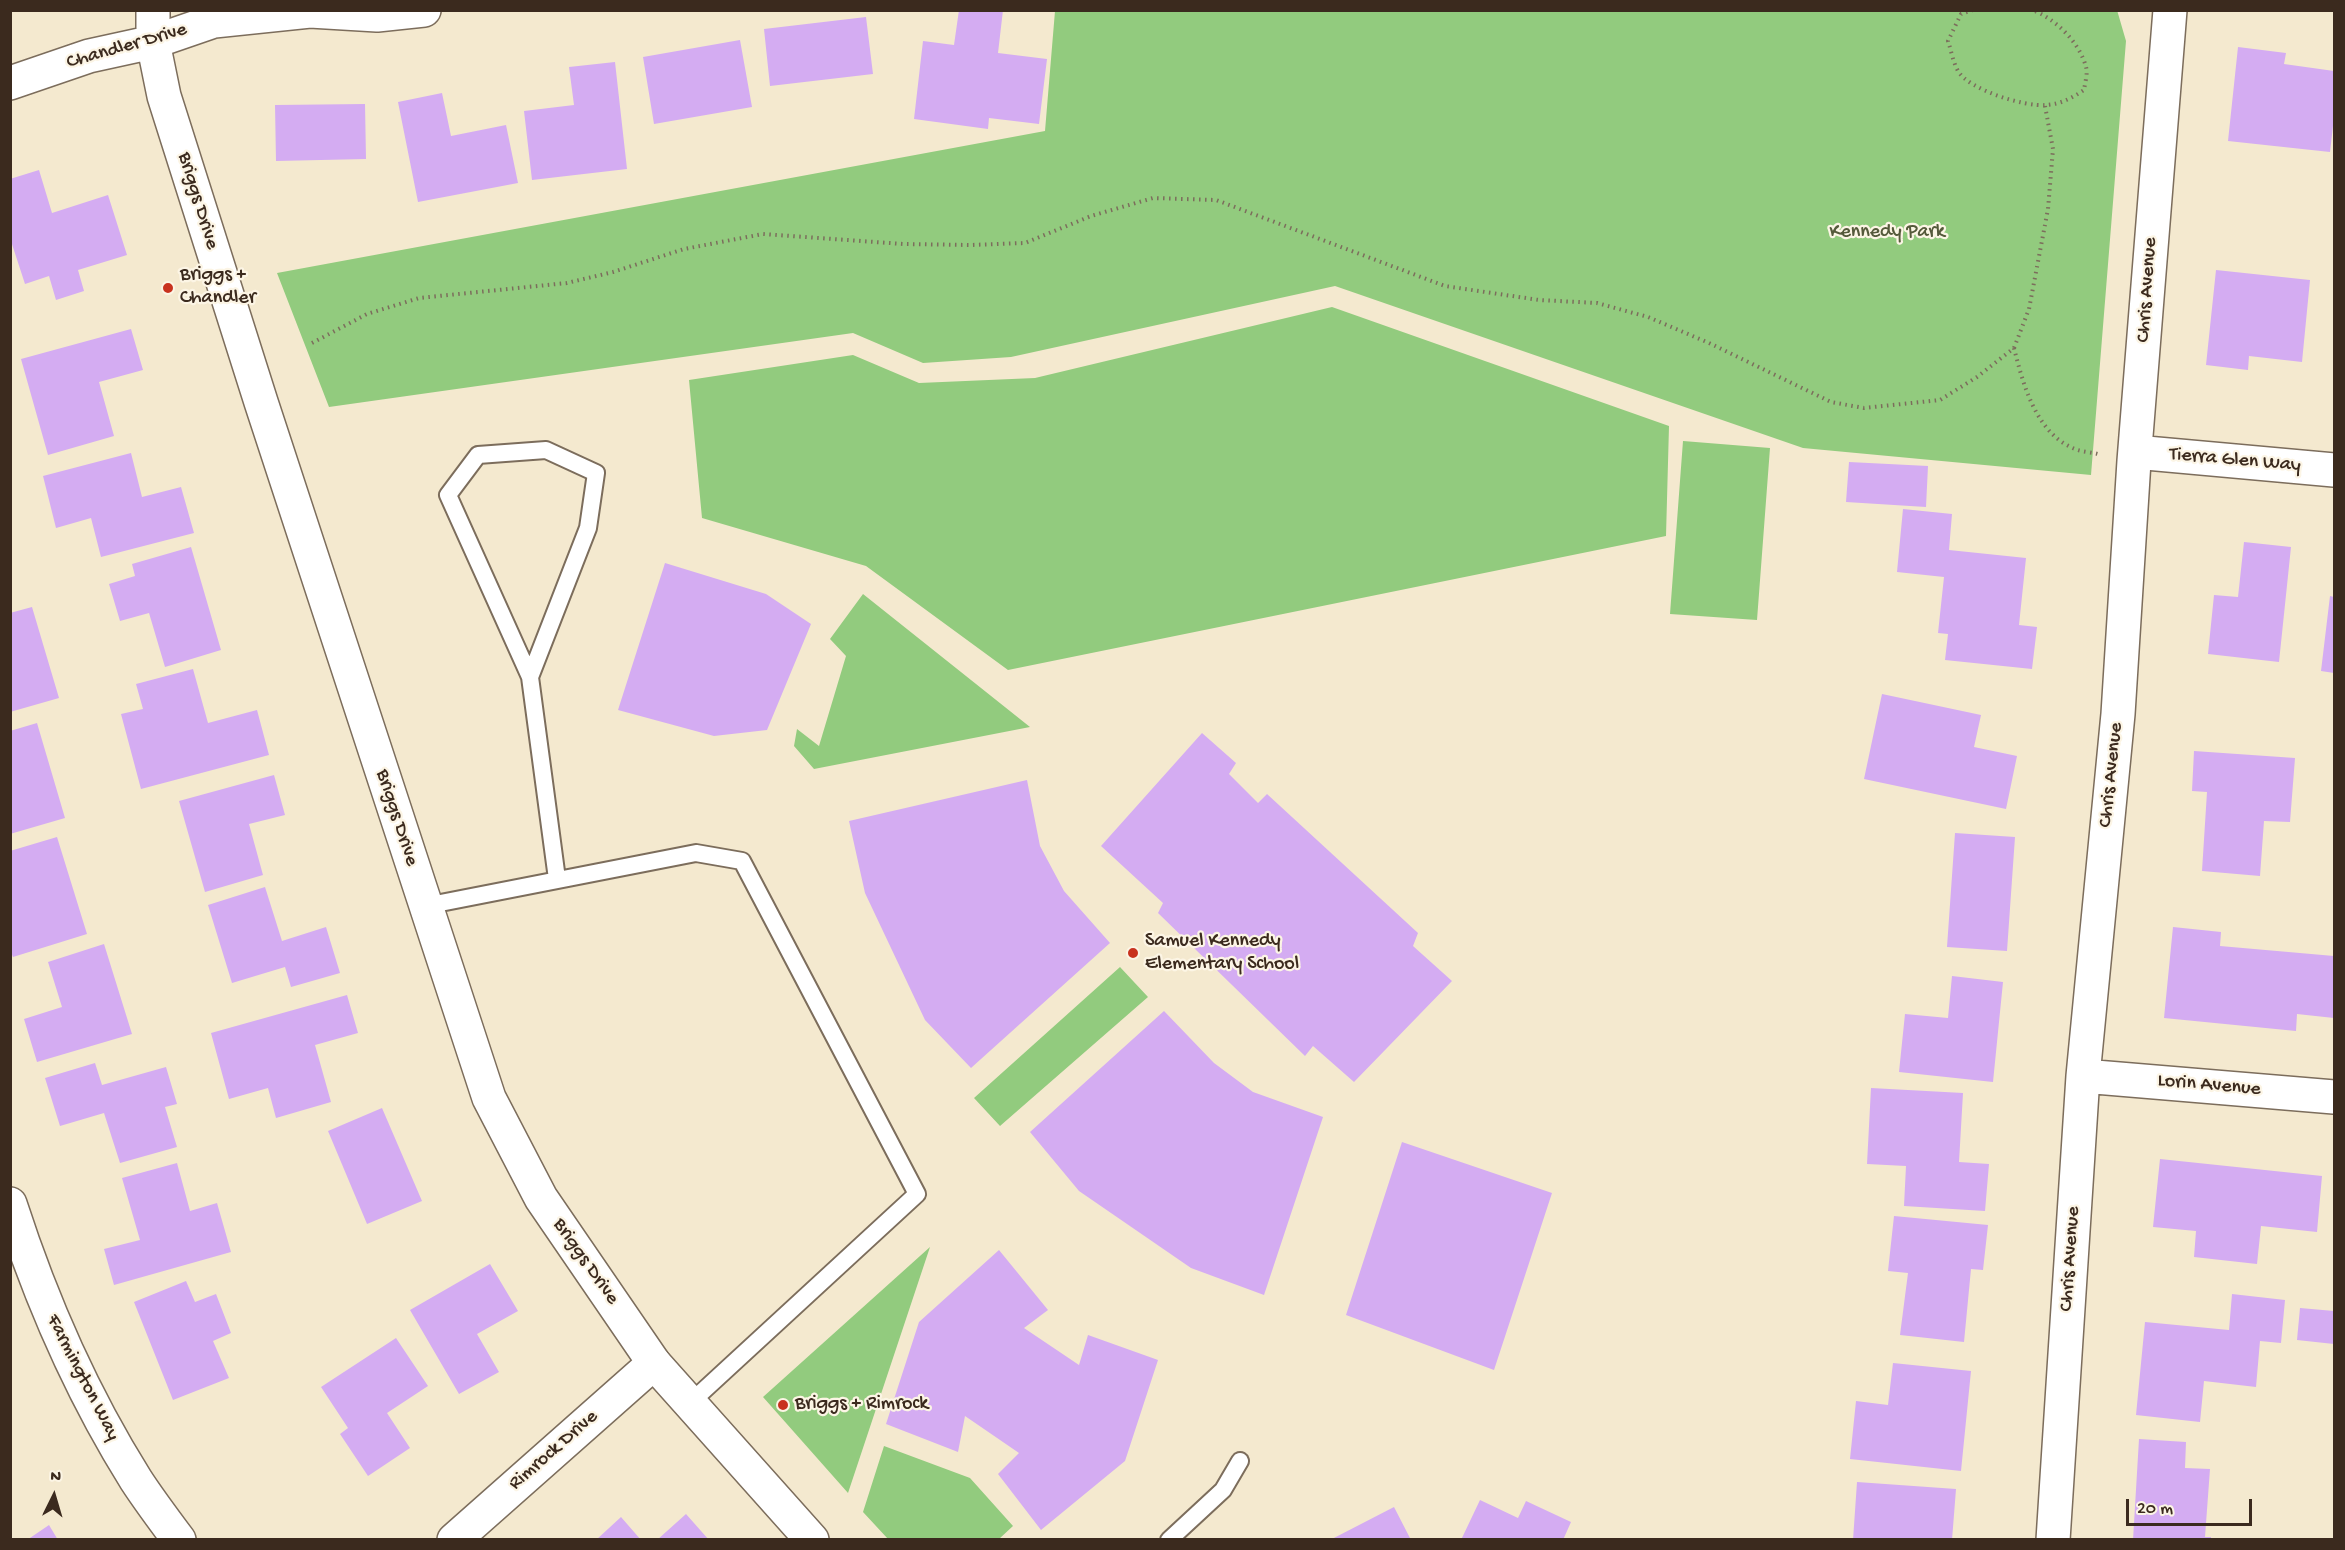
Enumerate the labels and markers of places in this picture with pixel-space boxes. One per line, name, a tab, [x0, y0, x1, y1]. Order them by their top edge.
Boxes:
place label: Briggs + Chandler	[180, 264, 256, 311]
marker: Briggs + Chandler	[161, 281, 175, 295]
place label: Samuel Kennedy Elementary School	[1145, 930, 1299, 977]
marker: Samuel Kennedy Elementary School	[1126, 946, 1140, 960]
place label: Briggs + Rimrock	[795, 1393, 928, 1417]
marker: Briggs + Rimrock	[776, 1398, 790, 1412]

